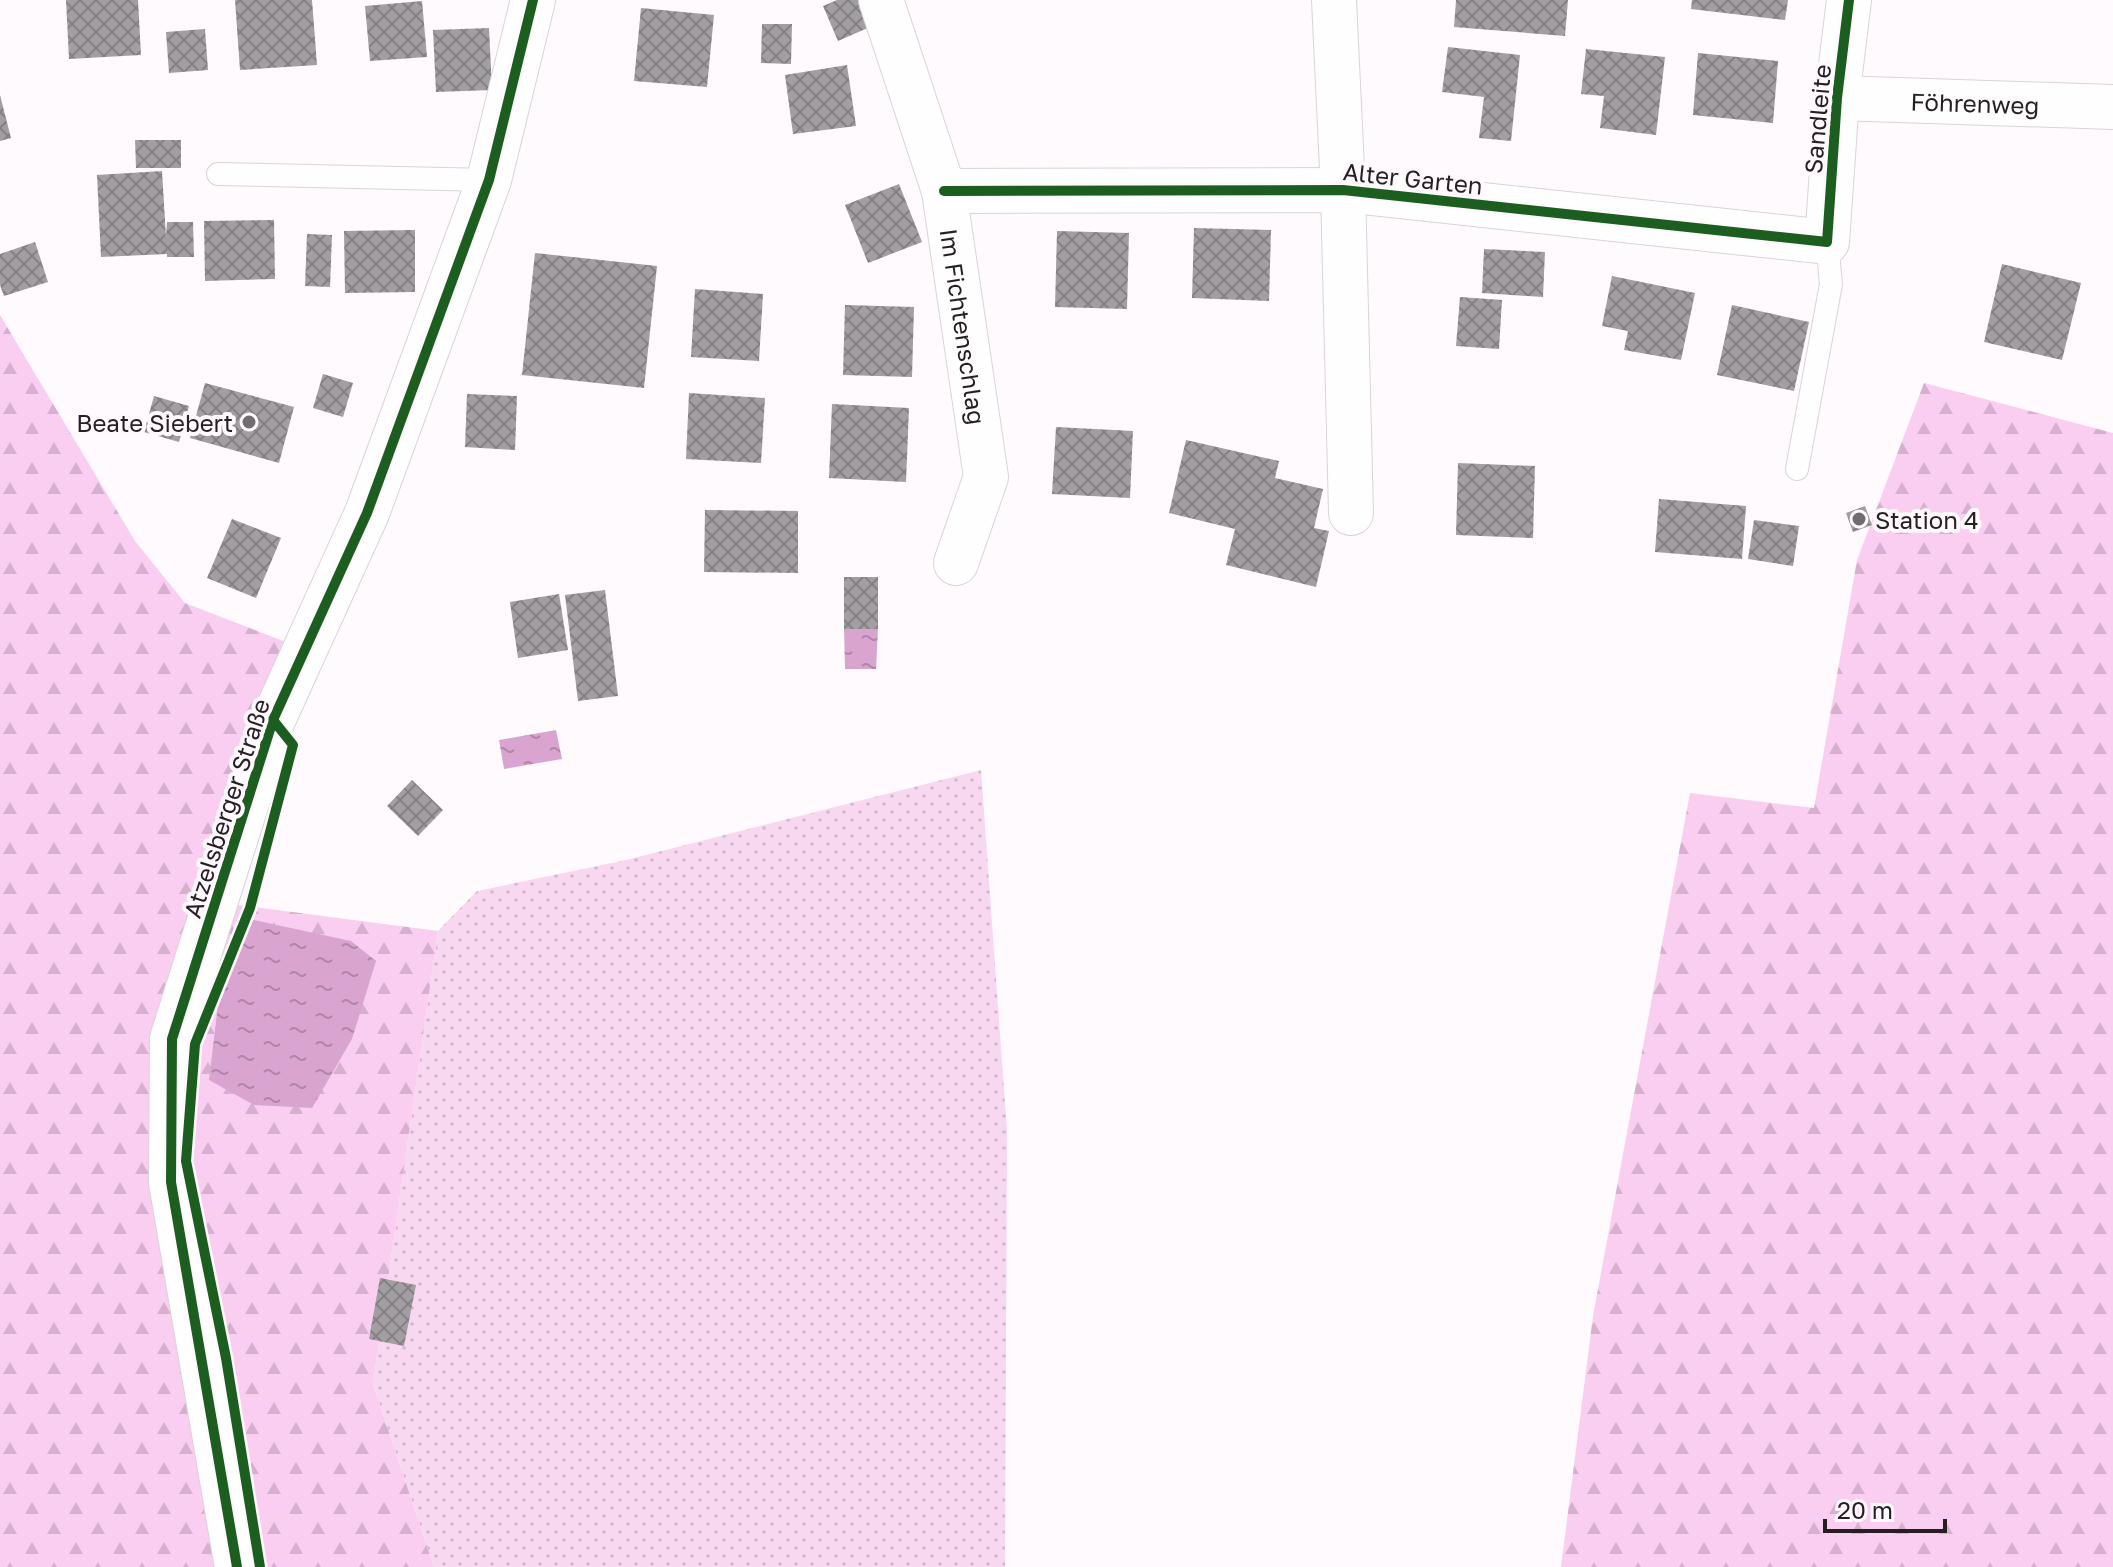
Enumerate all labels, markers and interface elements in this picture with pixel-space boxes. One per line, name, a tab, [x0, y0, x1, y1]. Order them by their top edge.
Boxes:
street label: Sandleite	[1798, 63, 1836, 175]
street label: Föhrenweg	[1910, 86, 2040, 119]
street label: Alter Garten	[1342, 156, 1484, 200]
street label: Im Fichtenschlag	[935, 226, 993, 427]
place label: Beate Siebert	[76, 408, 233, 437]
marker: Beate Siebert	[240, 413, 258, 431]
place label: Station 4	[1875, 505, 1979, 534]
marker: Station 4	[1850, 510, 1868, 528]
street label: Atzelsberger Straße	[177, 695, 275, 921]
scale bar	[1825, 1483, 1945, 1533]
text: 20 m	[1837, 1495, 1893, 1524]

